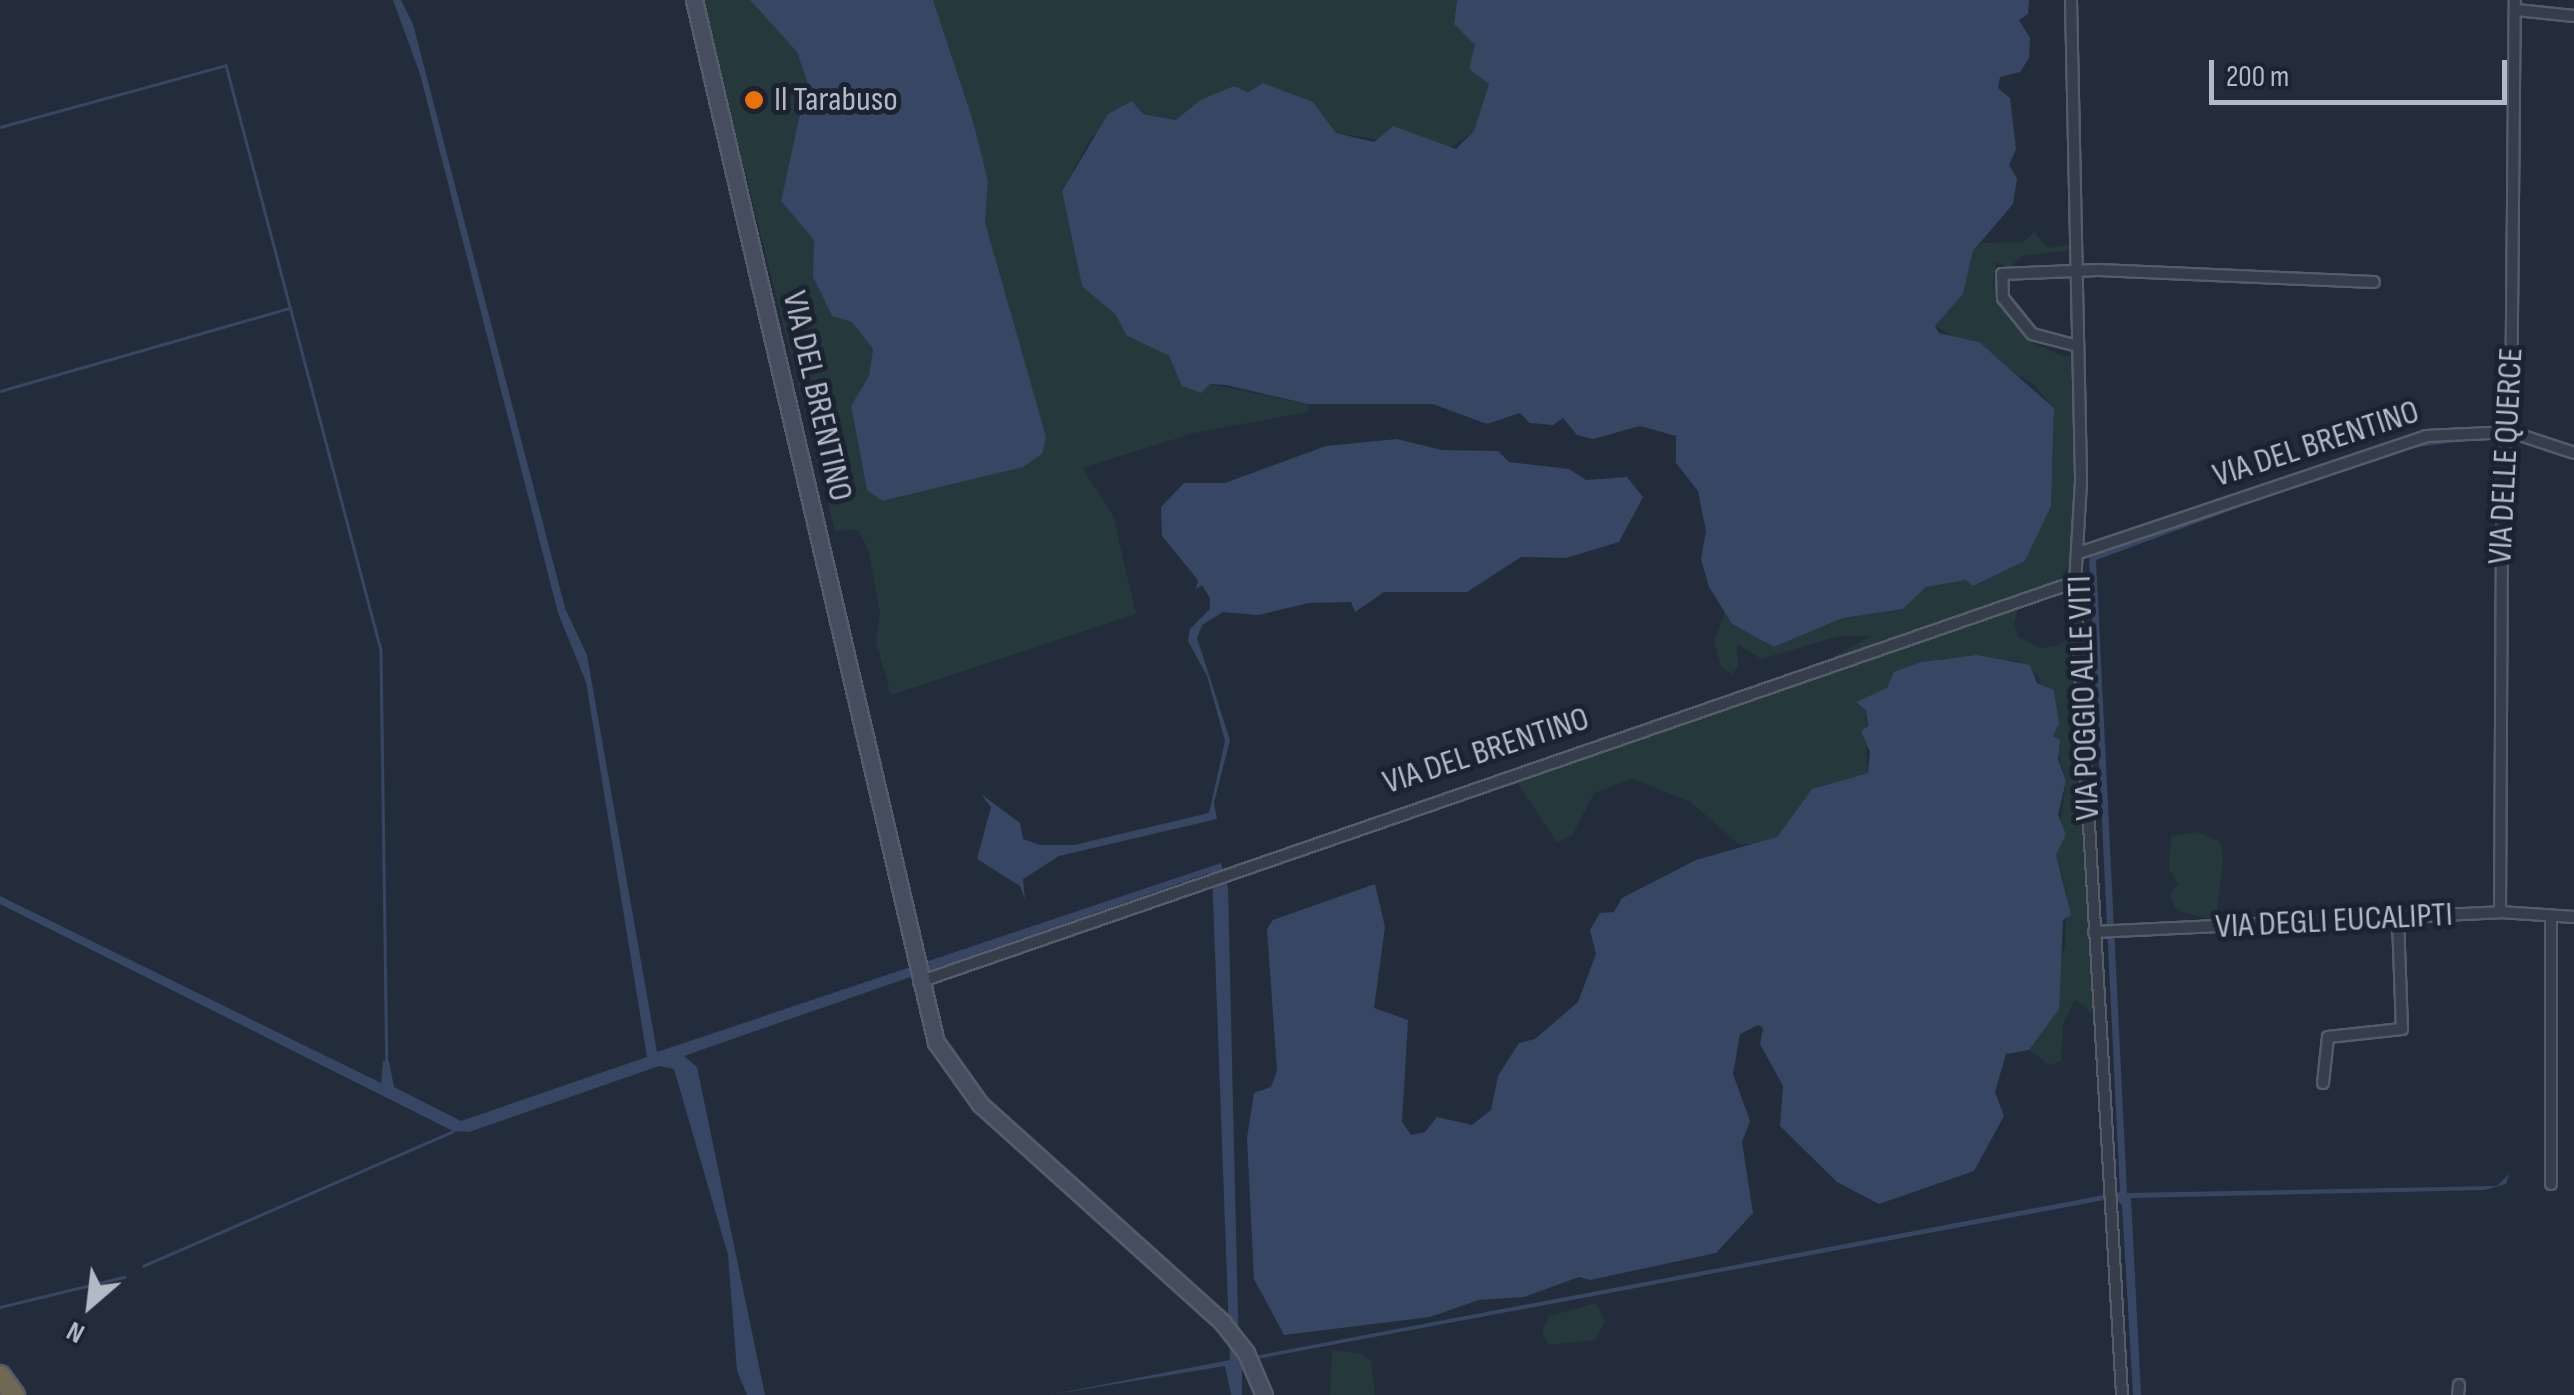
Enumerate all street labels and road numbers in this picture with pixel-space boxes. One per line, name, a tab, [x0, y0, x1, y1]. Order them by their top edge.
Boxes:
street label: VIA DEL BRENTINO	[772, 287, 862, 505]
street label: VIA DELLE QUERCE	[2479, 346, 2533, 566]
street label: VIA DEL BRENTINO	[2208, 391, 2424, 497]
street label: VIA POGGIO ALLE VITI	[2059, 575, 2109, 821]
street label: VIA DEL BRENTINO	[1378, 698, 1594, 804]
street label: VIA DEGLI EUCALIPTI	[2214, 894, 2454, 948]

